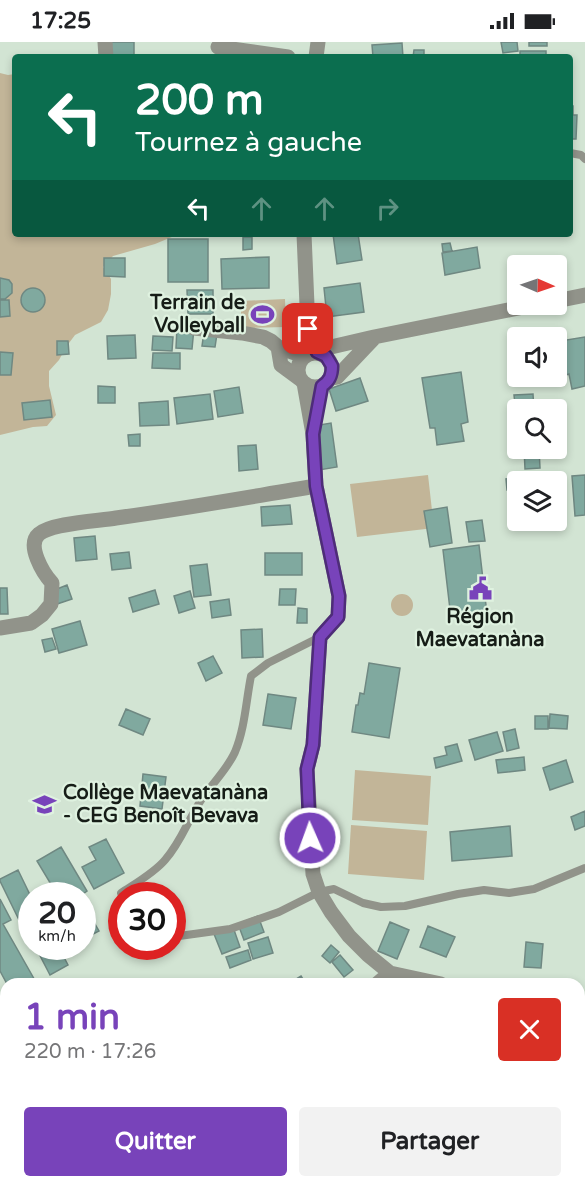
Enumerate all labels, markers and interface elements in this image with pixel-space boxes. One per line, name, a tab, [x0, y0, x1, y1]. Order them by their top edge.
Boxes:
text: 17:25	[30, 8, 91, 34]
text: 200 m	[135, 75, 264, 126]
icon: left	[36, 78, 114, 156]
text: Tournez à gauche	[135, 126, 362, 159]
icon: left	[182, 192, 215, 225]
icon: ahead	[245, 192, 278, 225]
icon: ahead	[308, 192, 341, 225]
icon: right	[371, 192, 404, 225]
north arrow	[507, 255, 567, 315]
map controls	[507, 255, 567, 531]
place label: Terrain de Volleyball	[149, 291, 245, 338]
sports icon: Terrain de Volleyball	[250, 301, 276, 327]
pin	[282, 303, 333, 354]
icon: arrive	[291, 312, 324, 345]
button: sound	[507, 327, 567, 387]
button: search	[507, 399, 567, 459]
button: layers	[507, 471, 567, 531]
public building icon: Région Maevatanàna	[467, 576, 493, 602]
place label: Région Maevatanàna	[416, 605, 544, 652]
place label: Collège Maevatanàna - CEG Benoît Bevava	[63, 781, 268, 828]
school or university icon: Collège Maevatanàna - CEG Benoît Bevava	[32, 791, 58, 817]
position arrow	[278, 806, 342, 870]
speed limit sign: 30	[108, 882, 186, 960]
text: 20	[38, 895, 76, 932]
text: km/h	[38, 927, 76, 945]
text: 1 min	[24, 996, 120, 1039]
button: close	[498, 998, 561, 1061]
text: 220 m · 17:26	[24, 1040, 156, 1064]
button: Quitter	[24, 1107, 287, 1176]
button: Partager	[299, 1107, 561, 1176]

